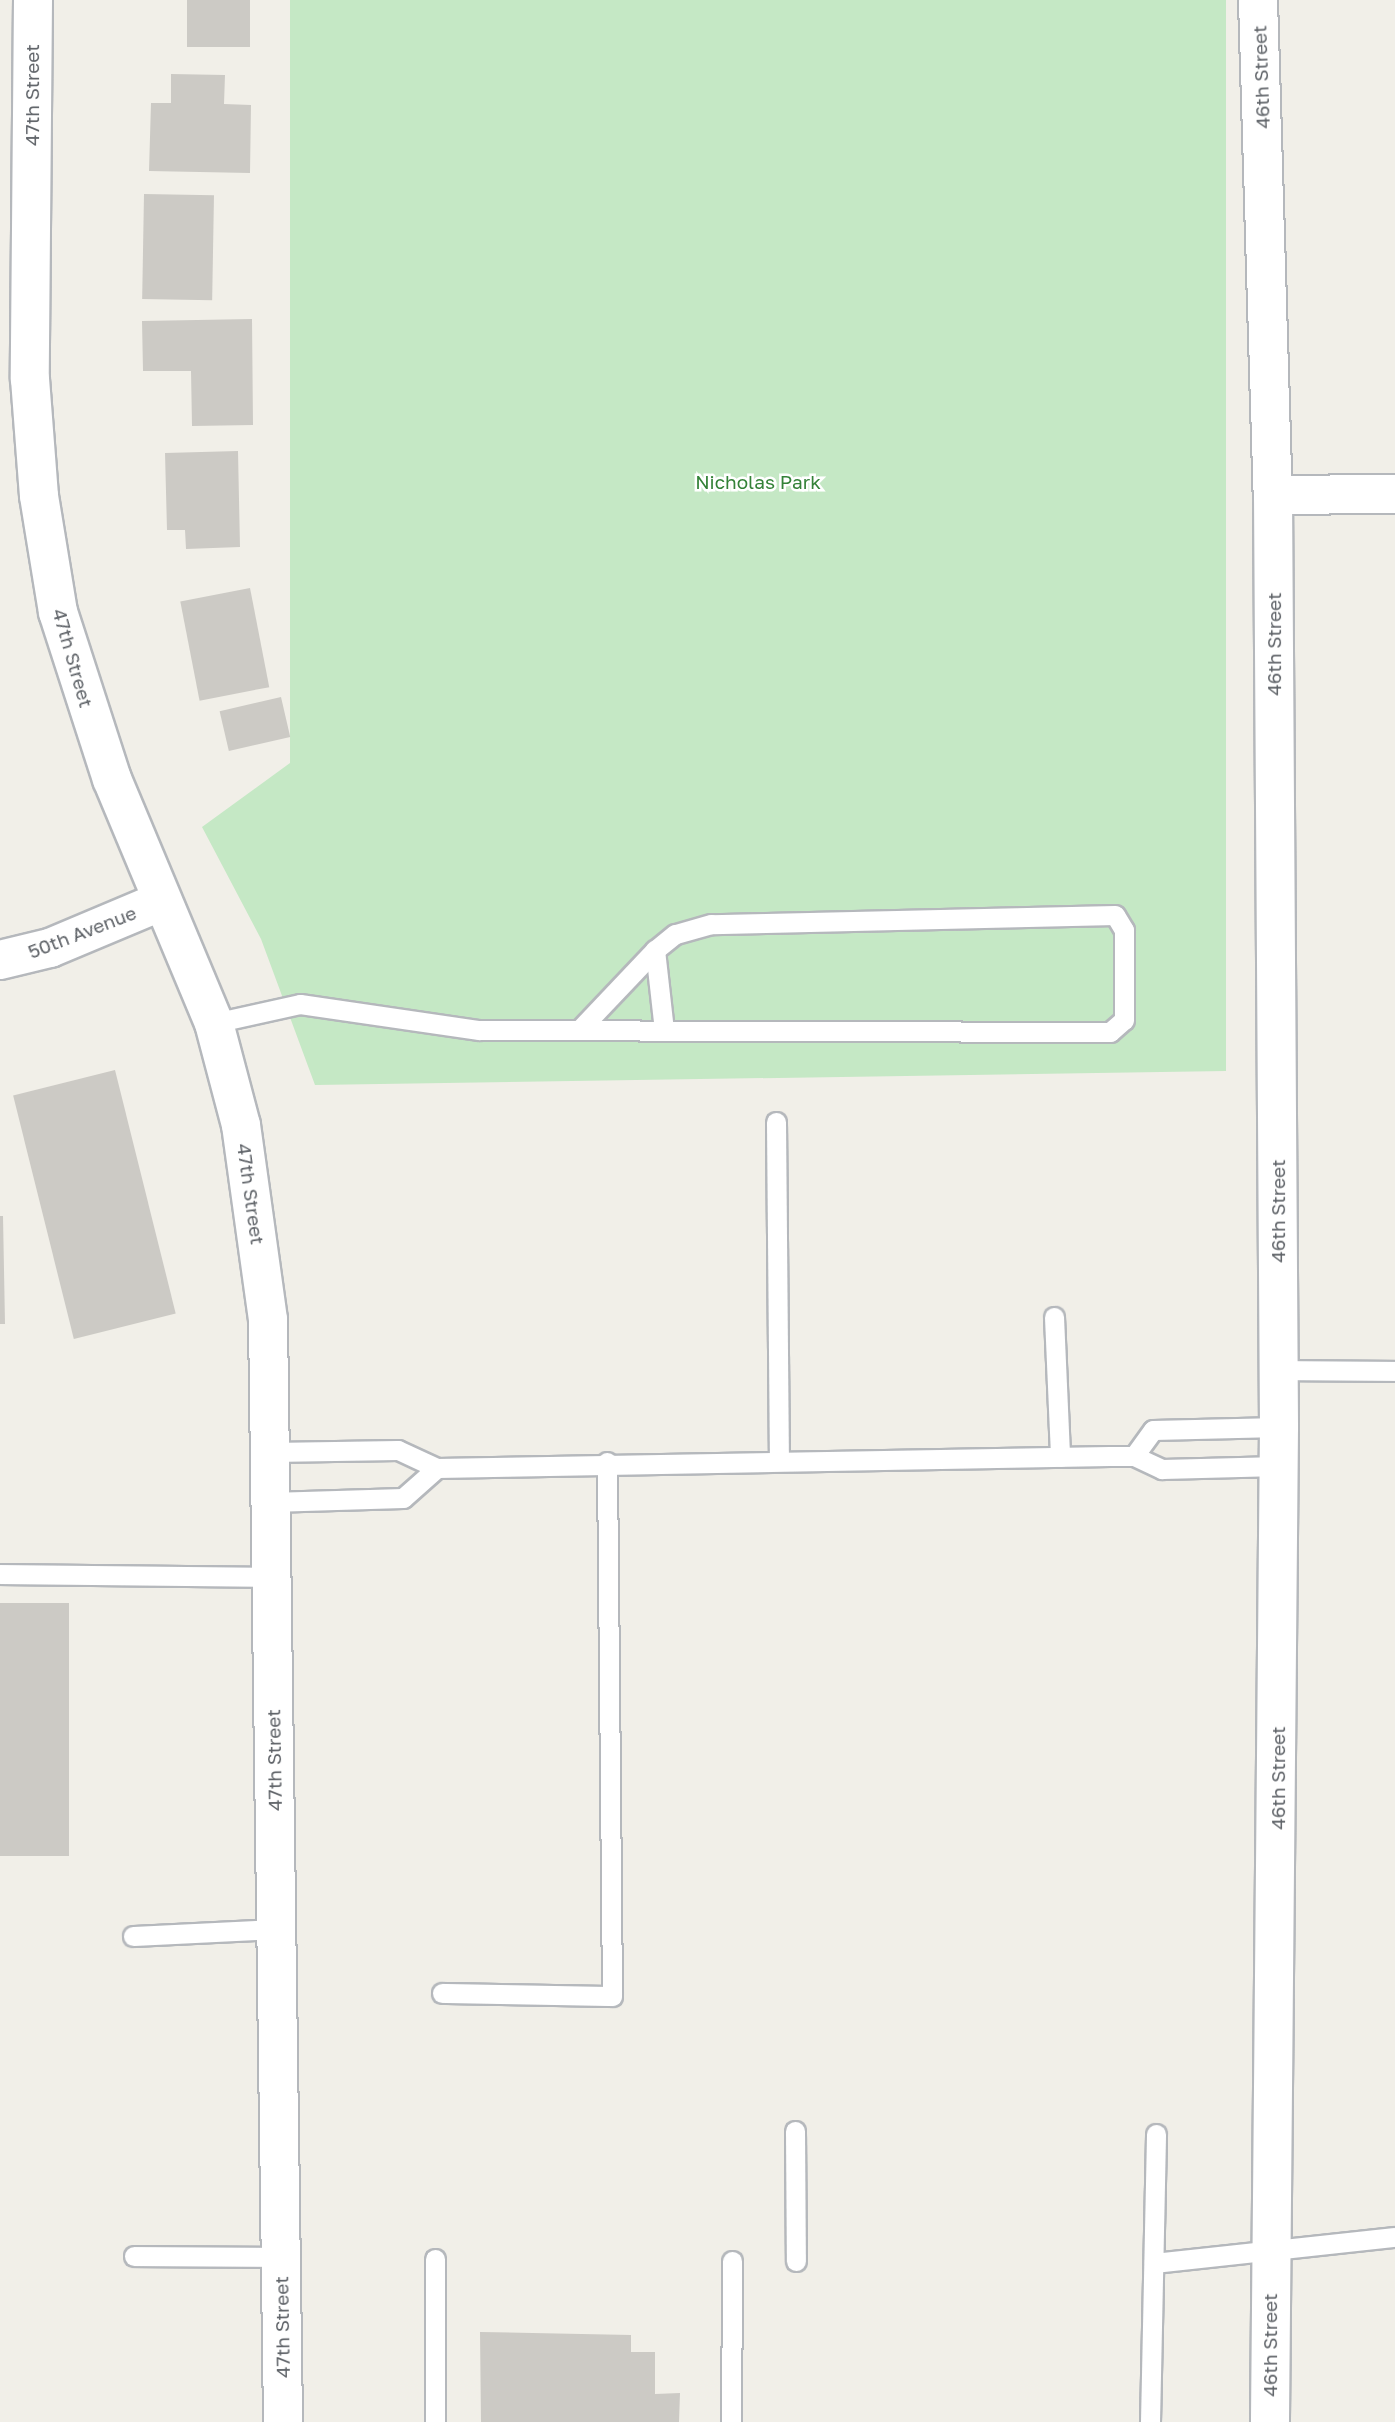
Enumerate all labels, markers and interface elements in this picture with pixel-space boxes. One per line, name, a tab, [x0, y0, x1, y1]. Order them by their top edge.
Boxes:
street label: 46th Street	[1248, 25, 1274, 129]
street label: 47th Street	[21, 44, 43, 146]
park label: Nicholas Park	[695, 471, 821, 493]
street label: 46th Street	[1263, 592, 1285, 696]
street label: 47th Street	[48, 606, 98, 710]
street label: 50th Avenue	[25, 901, 139, 963]
street label: 47th Street	[233, 1142, 269, 1246]
street label: 46th Street	[1267, 1159, 1289, 1263]
street label: 47th Street	[262, 1709, 286, 1811]
street label: 46th Street	[1267, 1726, 1289, 1830]
street label: 47th Street	[270, 2276, 294, 2378]
street label: 46th Street	[1259, 2293, 1281, 2397]

